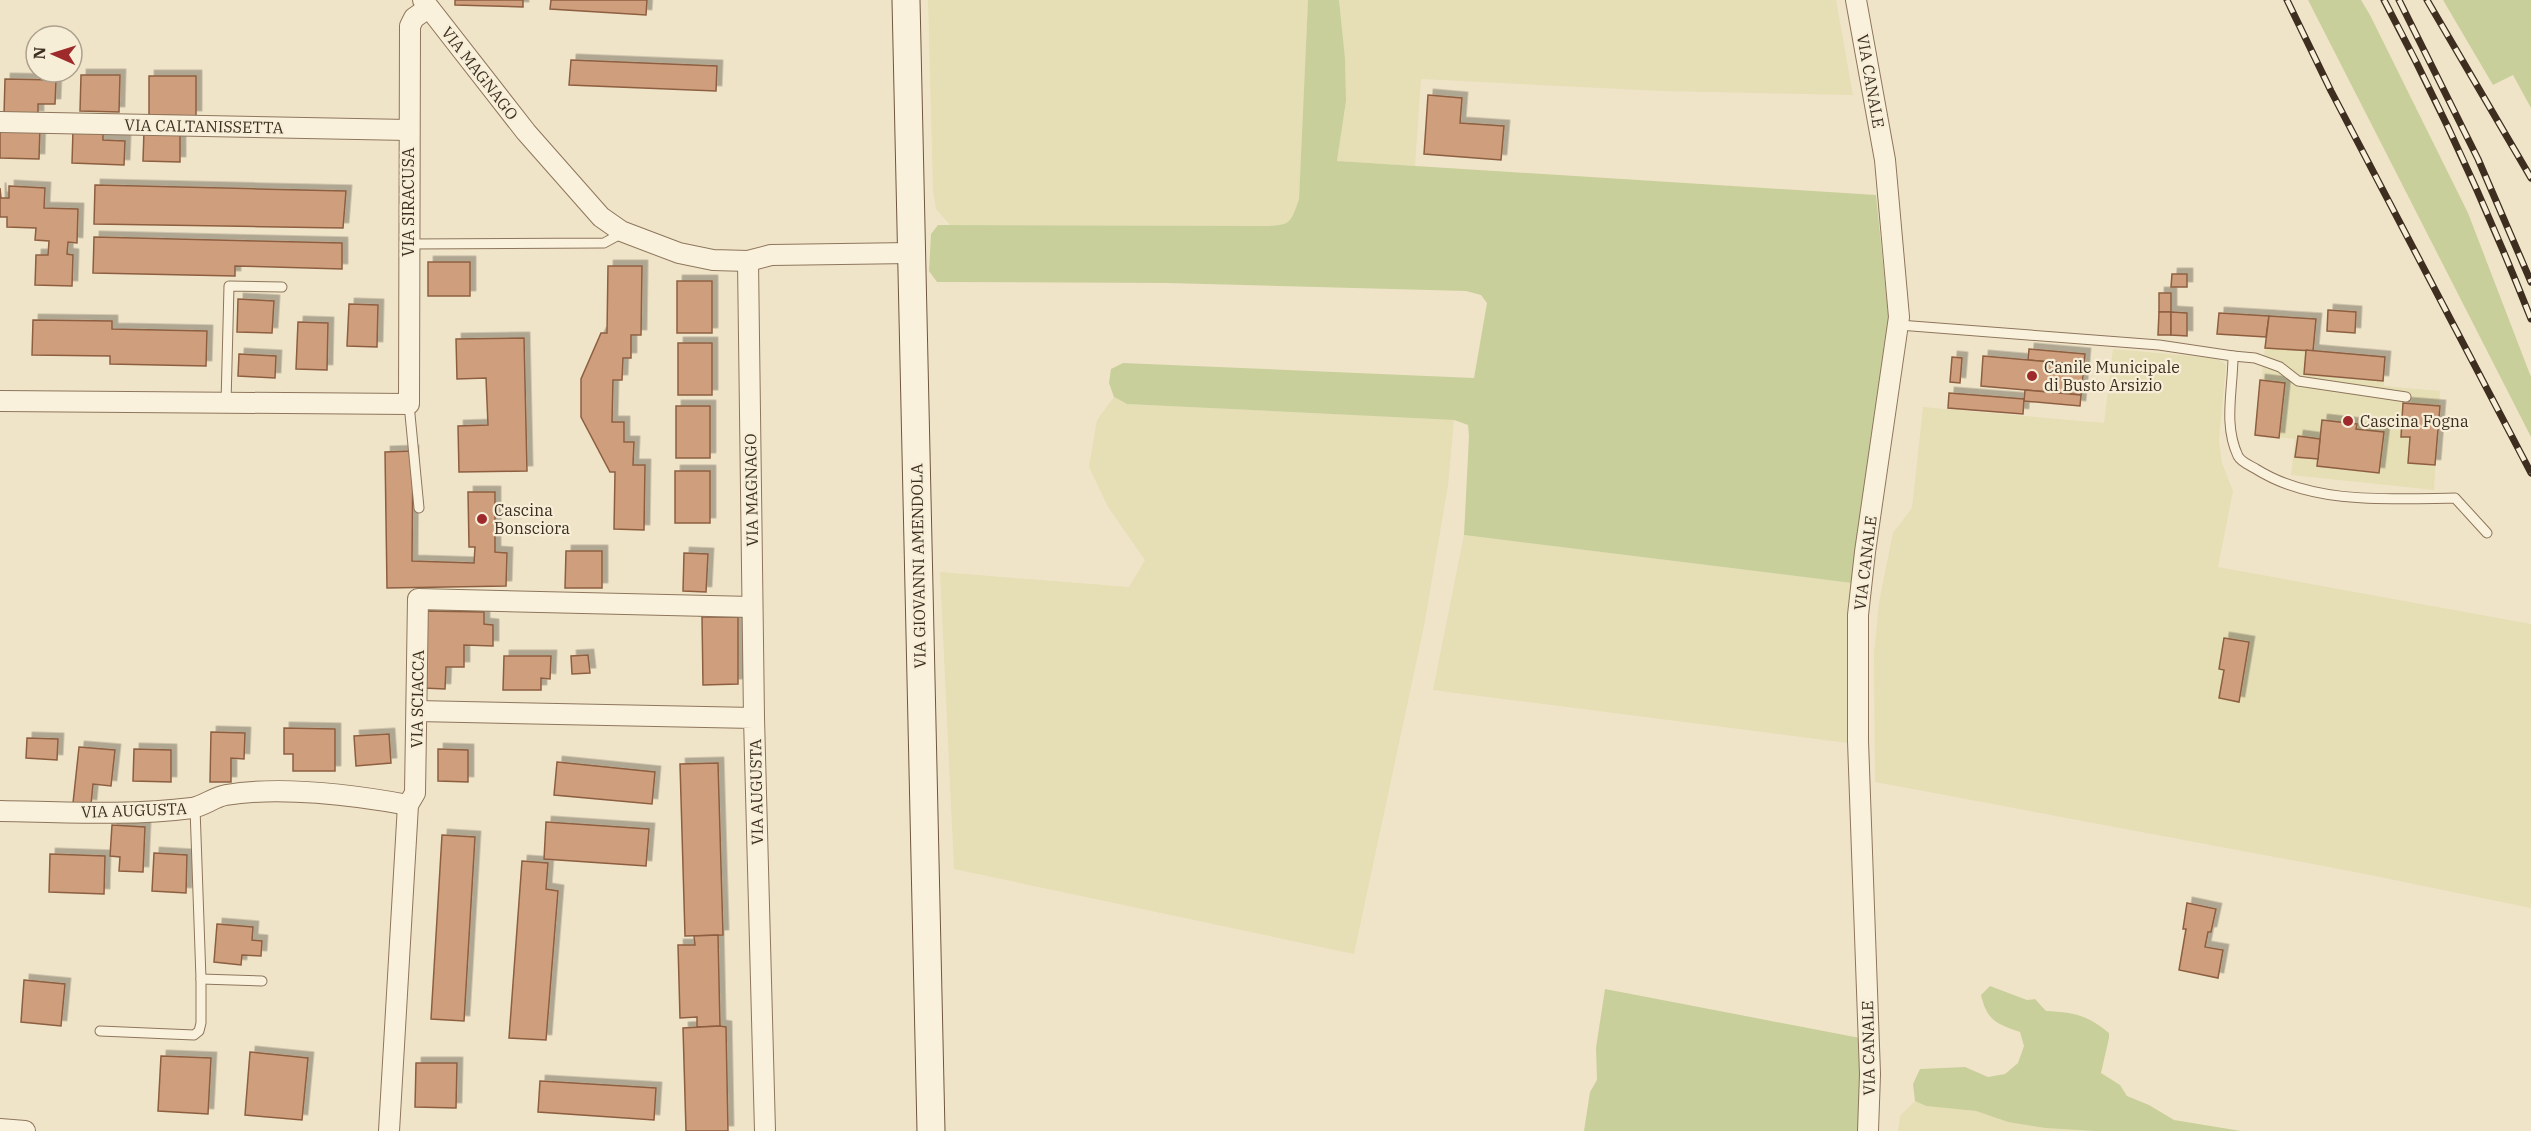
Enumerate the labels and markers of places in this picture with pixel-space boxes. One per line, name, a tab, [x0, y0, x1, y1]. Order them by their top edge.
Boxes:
place label: Canile Municipale di Busto Arsizio	[2044, 357, 2180, 395]
marker: Canile Municipale di Busto Arsizio	[2025, 369, 2039, 383]
place label: Cascina Fogna	[2360, 411, 2469, 431]
marker: Cascina Fogna	[2341, 414, 2355, 428]
place label: Cascina Bonsciora	[494, 500, 570, 538]
marker: Cascina Bonsciora	[475, 512, 489, 526]

